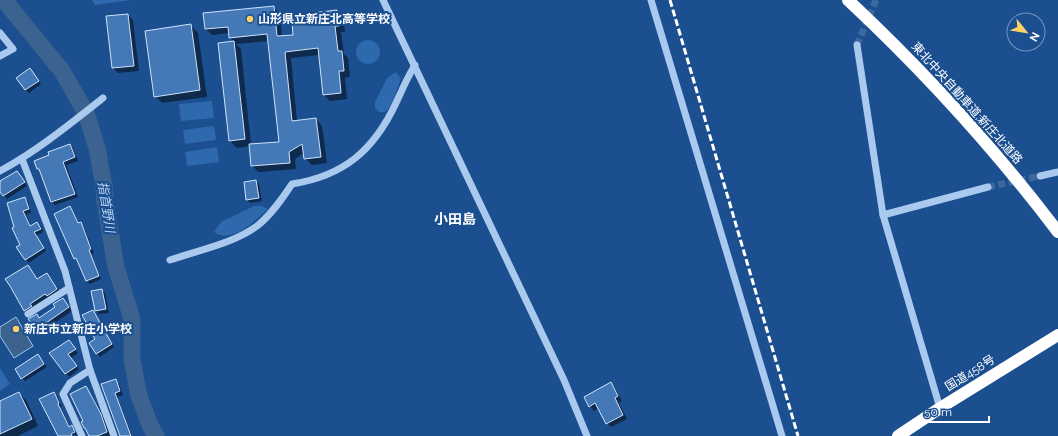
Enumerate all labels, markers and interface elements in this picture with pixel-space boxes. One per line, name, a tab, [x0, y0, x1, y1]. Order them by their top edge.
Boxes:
place label: 山形県立新庄北高等学校	[258, 12, 390, 26]
north arrow	[1006, 12, 1046, 52]
marker: 山形県立新庄北高等学校	[245, 14, 255, 24]
text: N	[1026, 30, 1042, 44]
street label: 東北中央自動車道;新庄北道路	[909, 39, 1025, 167]
water label: 指首野川	[95, 180, 118, 236]
district label: 小田島	[434, 211, 476, 227]
place label: 新庄市立新庄小学校	[24, 322, 132, 336]
marker: 新庄市立新庄小学校	[11, 324, 21, 334]
street label: 国道458号	[942, 352, 998, 394]
scale bar	[918, 398, 989, 424]
text: 50 m	[924, 405, 952, 419]

